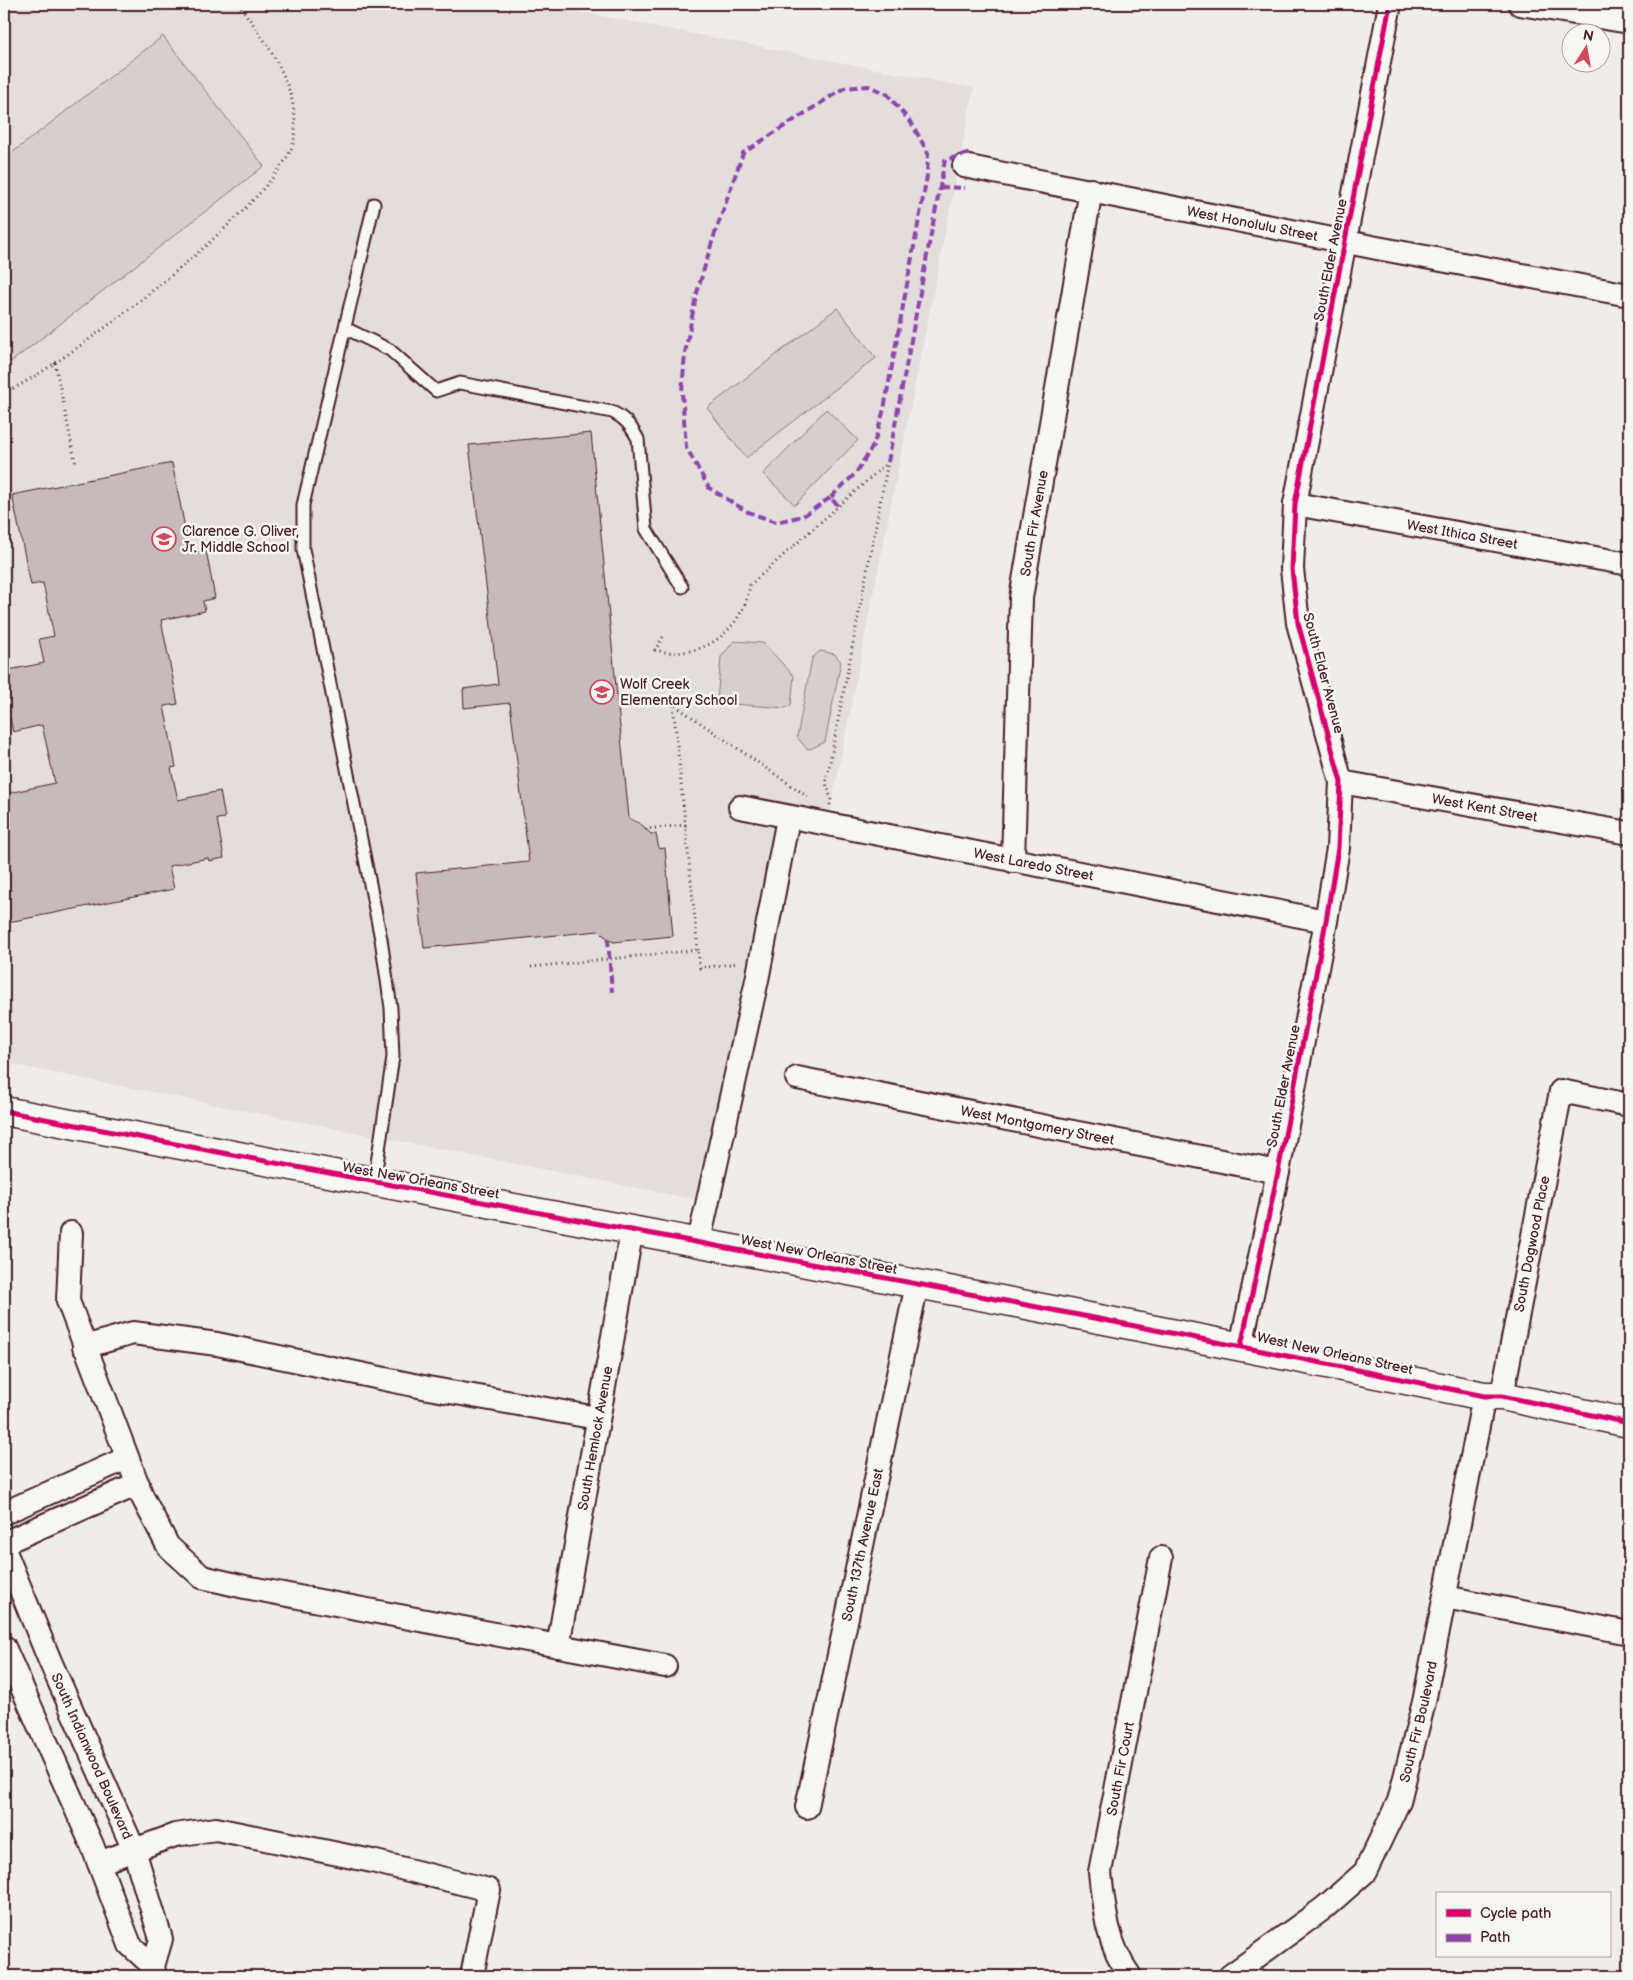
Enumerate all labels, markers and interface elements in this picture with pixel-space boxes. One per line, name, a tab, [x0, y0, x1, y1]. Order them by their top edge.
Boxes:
north arrow	[1560, 22, 1610, 72]
text: N	[1582, 26, 1595, 45]
street label: South Elder Avenue	[1310, 197, 1351, 323]
street label: West Honolulu Street	[1185, 202, 1320, 245]
street label: South Fir Avenue	[1017, 469, 1052, 578]
street label: West Ithica Street	[1405, 516, 1520, 553]
place label: Clarence G. Oliver, Jr. Middle School	[182, 523, 299, 556]
school or university icon: Clarence G. Oliver, Jr. Middle School	[151, 526, 177, 552]
street label: South Elder Avenue	[1299, 611, 1348, 735]
place label: Wolf Creek Elementary School	[620, 676, 738, 709]
school or university icon: Wolf Creek Elementary School	[589, 679, 615, 705]
street label: West Kent Street	[1431, 790, 1539, 826]
street label: West Laredo Street	[972, 845, 1096, 885]
street label: South Elder Avenue	[1263, 1023, 1304, 1149]
street label: West Montgomery Street	[959, 1102, 1116, 1149]
street label: West New Orleans Street	[341, 1158, 501, 1203]
street label: South Dogwood Place	[1510, 1174, 1553, 1314]
street label: West New Orleans Street	[739, 1231, 899, 1278]
street label: West New Orleans Street	[1255, 1329, 1415, 1378]
street label: South Hemlock Avenue	[574, 1365, 617, 1512]
street label: South 137th Avenue East	[838, 1466, 887, 1623]
street label: South Fir Boulevard	[1396, 1660, 1441, 1784]
street label: South Indianwood Boulevard	[47, 1670, 136, 1842]
street label: South Fir Court	[1103, 1719, 1138, 1817]
legend	[1436, 1892, 1610, 1958]
text: Cycle path	[1480, 1904, 1551, 1923]
text: Path	[1480, 1928, 1510, 1947]

